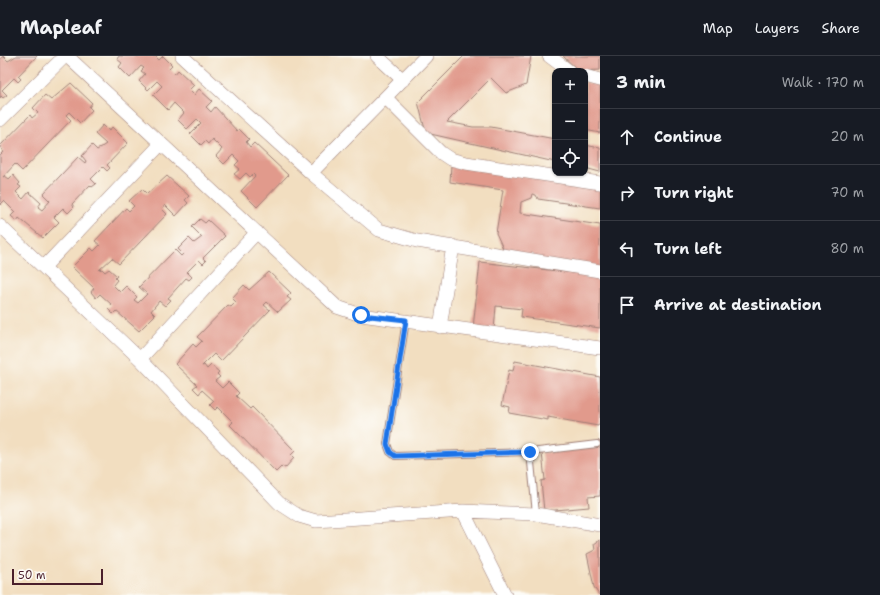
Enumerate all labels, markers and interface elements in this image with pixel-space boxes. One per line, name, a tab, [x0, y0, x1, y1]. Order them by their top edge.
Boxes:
text: Mapleaf	[20, 15, 102, 40]
text: Map	[703, 19, 733, 37]
text: Layers	[755, 19, 799, 37]
text: Share	[821, 19, 860, 37]
map controls	[552, 68, 588, 176]
button: +	[552, 68, 588, 104]
text: 3 min	[616, 71, 666, 93]
text: Walk · 170 m	[782, 74, 864, 91]
button: −	[552, 104, 588, 140]
icon: ahead	[616, 126, 638, 148]
text: Continue	[654, 127, 722, 147]
text: 20 m	[831, 128, 864, 145]
button: locate	[552, 140, 588, 176]
icon: right	[616, 182, 638, 204]
text: Turn right	[654, 183, 734, 203]
text: 70 m	[830, 184, 864, 201]
icon: left	[616, 238, 638, 260]
text: Turn left	[654, 239, 722, 259]
text: 80 m	[830, 240, 864, 257]
icon: arrive	[616, 294, 638, 316]
text: Arrive at destination	[654, 295, 822, 315]
route start	[352, 306, 370, 324]
route end	[521, 443, 539, 461]
scale bar	[12, 567, 103, 586]
text: 50 m	[18, 568, 46, 583]

